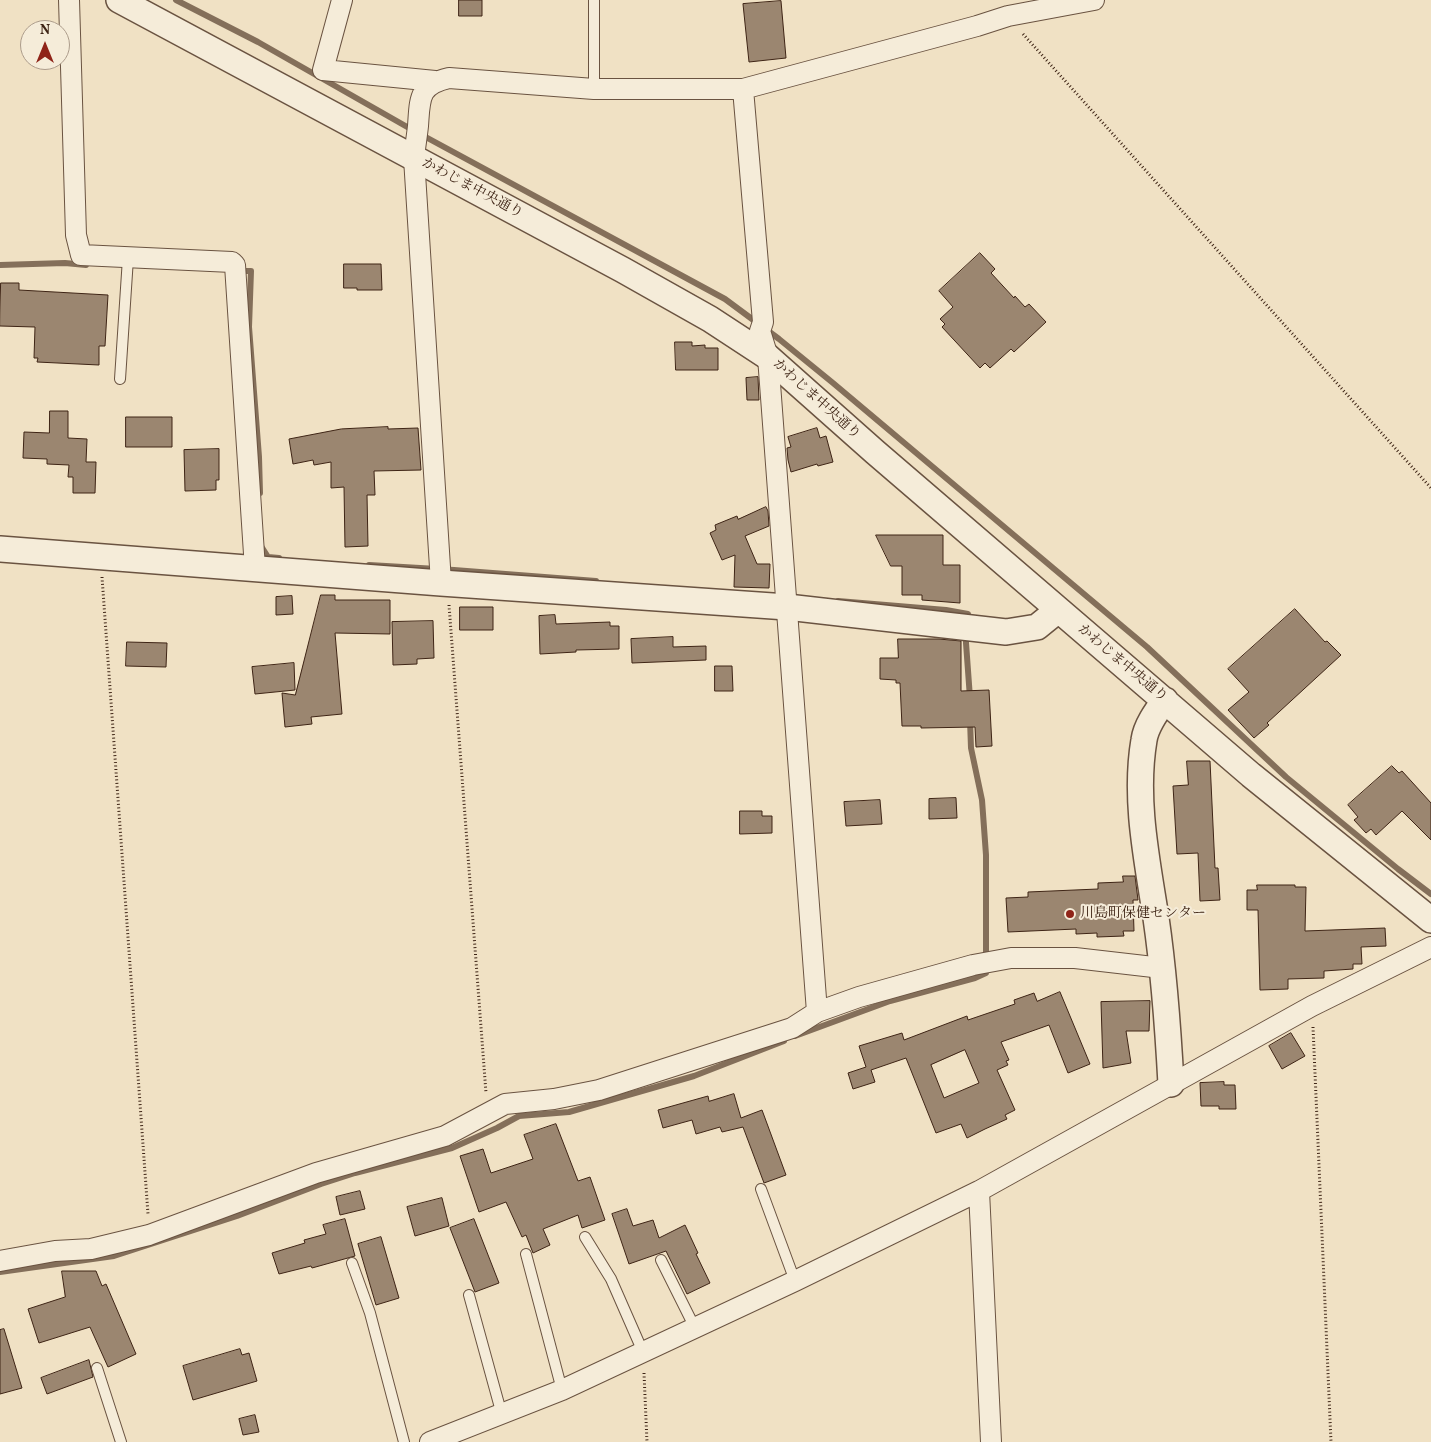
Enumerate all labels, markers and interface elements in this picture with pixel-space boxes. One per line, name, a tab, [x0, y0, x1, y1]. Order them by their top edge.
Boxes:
north arrow	[20, 20, 70, 70]
text: N	[40, 21, 50, 40]
street label: かわじま中央通り	[419, 155, 525, 223]
street label: かわじま中央通り	[769, 356, 863, 444]
street label: かわじま中央通り	[1074, 622, 1170, 706]
place label: 川島町保健センター	[1080, 906, 1206, 922]
marker: 川島町保健センター	[1064, 908, 1076, 920]

